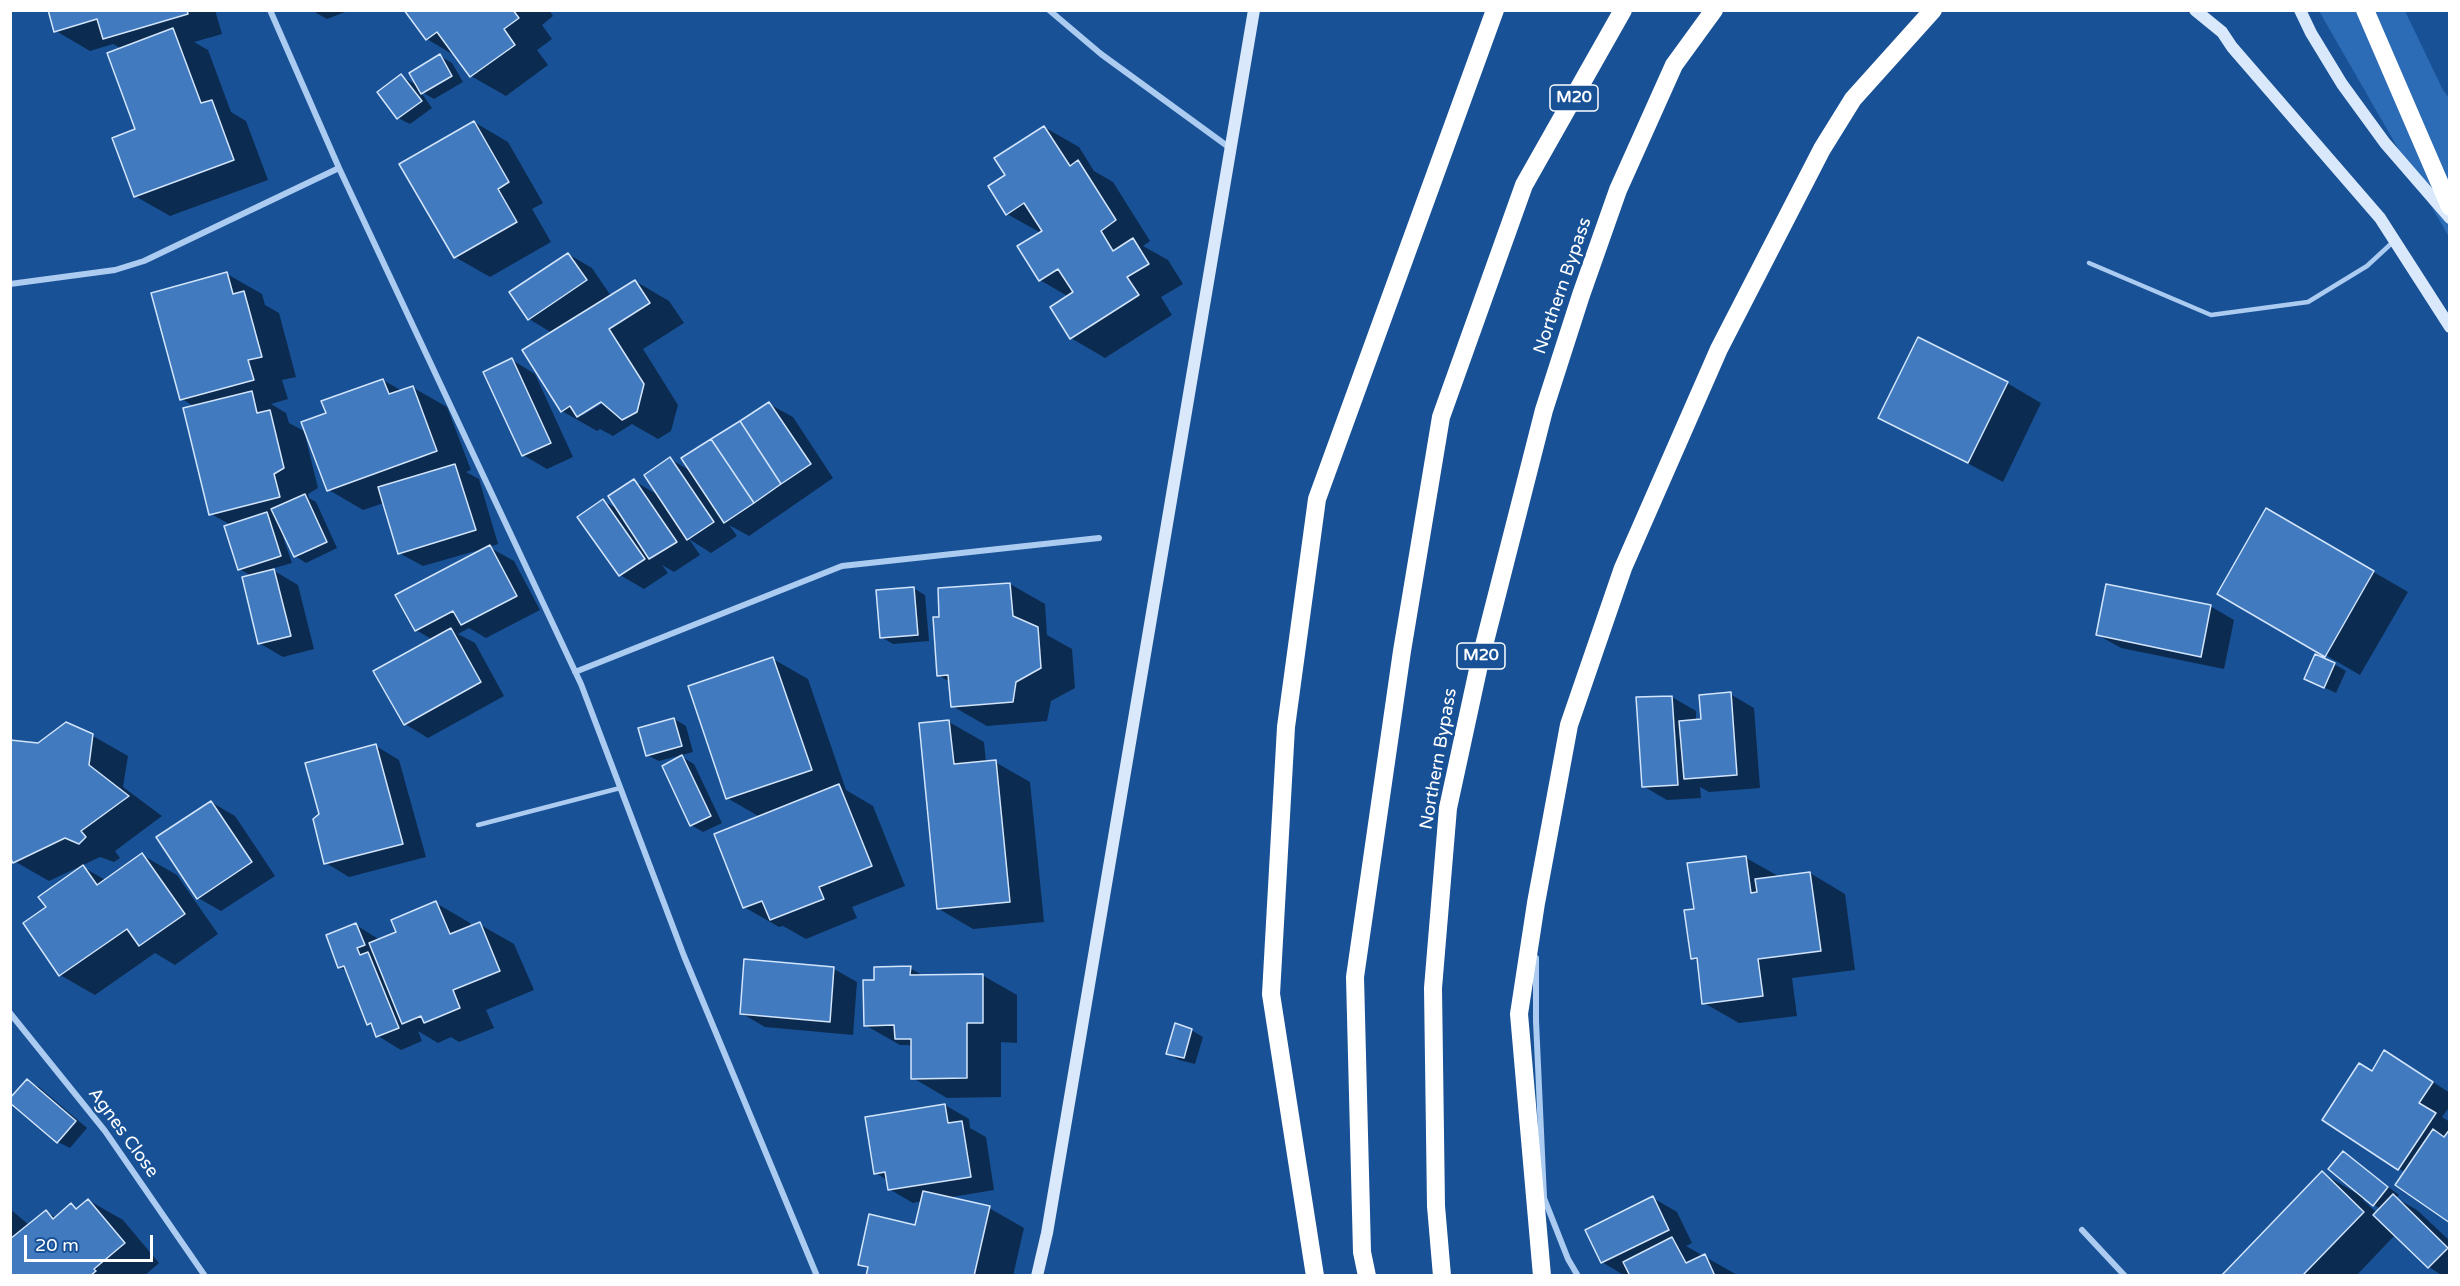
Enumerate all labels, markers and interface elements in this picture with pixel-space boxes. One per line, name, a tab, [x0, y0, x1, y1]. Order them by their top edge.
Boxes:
road number: M20	[1550, 85, 1598, 111]
street label: Northern Bypass	[1529, 215, 1597, 357]
road number: M20	[1457, 643, 1505, 669]
street label: Northern Bypass	[1416, 687, 1462, 831]
street label: Agnes Close	[83, 1084, 163, 1182]
scale bar	[27, 1223, 156, 1261]
text: 20 m	[35, 1234, 79, 1256]

